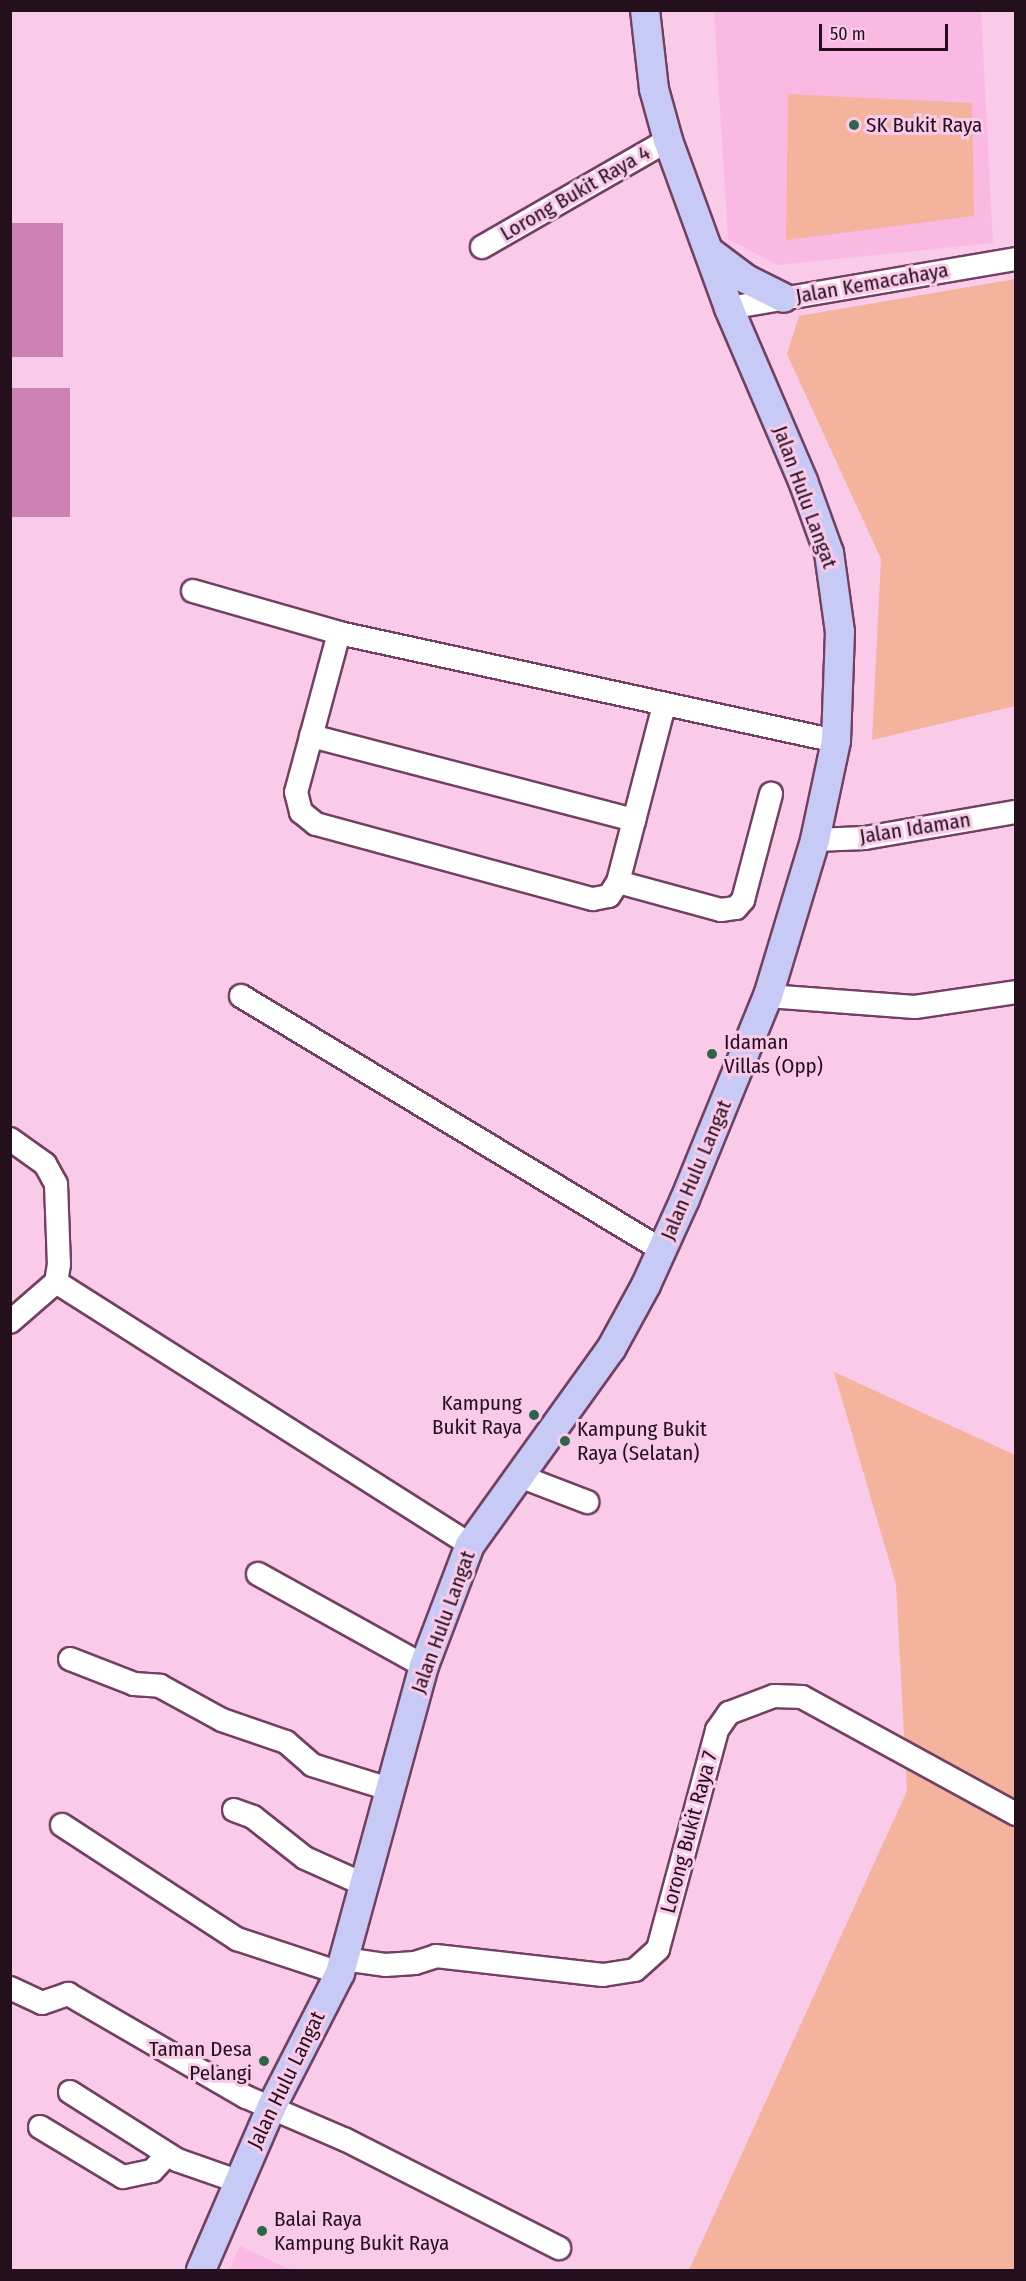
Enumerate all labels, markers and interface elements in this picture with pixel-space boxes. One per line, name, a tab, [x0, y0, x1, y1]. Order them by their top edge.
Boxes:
scale bar	[822, 12, 951, 50]
text: 50 m	[830, 23, 866, 45]
place label: SK Bukit Raya	[866, 112, 982, 138]
marker: SK Bukit Raya	[847, 118, 861, 132]
street label: Lorong Bukit Raya 4	[496, 140, 654, 246]
street label: Jalan Kemacahaya	[794, 257, 950, 309]
street label: Jalan Hulu Langat	[768, 422, 842, 572]
street label: Jalan Idaman	[858, 807, 972, 849]
place label: Idaman Villas (Opp)	[724, 1029, 823, 1079]
marker: Idaman Villas (Opp)	[705, 1047, 719, 1061]
street label: Jalan Hulu Langat	[655, 1096, 737, 1244]
place label: Kampung Bukit Raya	[432, 1390, 522, 1440]
marker: Kampung Bukit Raya	[527, 1408, 541, 1422]
place label: Kampung Bukit Raya (Selatan)	[577, 1416, 707, 1466]
marker: Kampung Bukit Raya (Selatan)	[558, 1434, 572, 1448]
street label: Jalan Hulu Langat	[406, 1547, 480, 1697]
street label: Lorong Bukit Raya 7	[655, 1748, 723, 1916]
street label: Jalan Hulu Langat	[242, 2007, 330, 2153]
place label: Taman Desa Pelangi	[149, 2036, 252, 2086]
marker: Taman Desa Pelangi	[257, 2054, 271, 2068]
place label: Balai Raya Kampung Bukit Raya	[274, 2206, 449, 2256]
marker: Balai Raya Kampung Bukit Raya	[255, 2224, 269, 2238]

